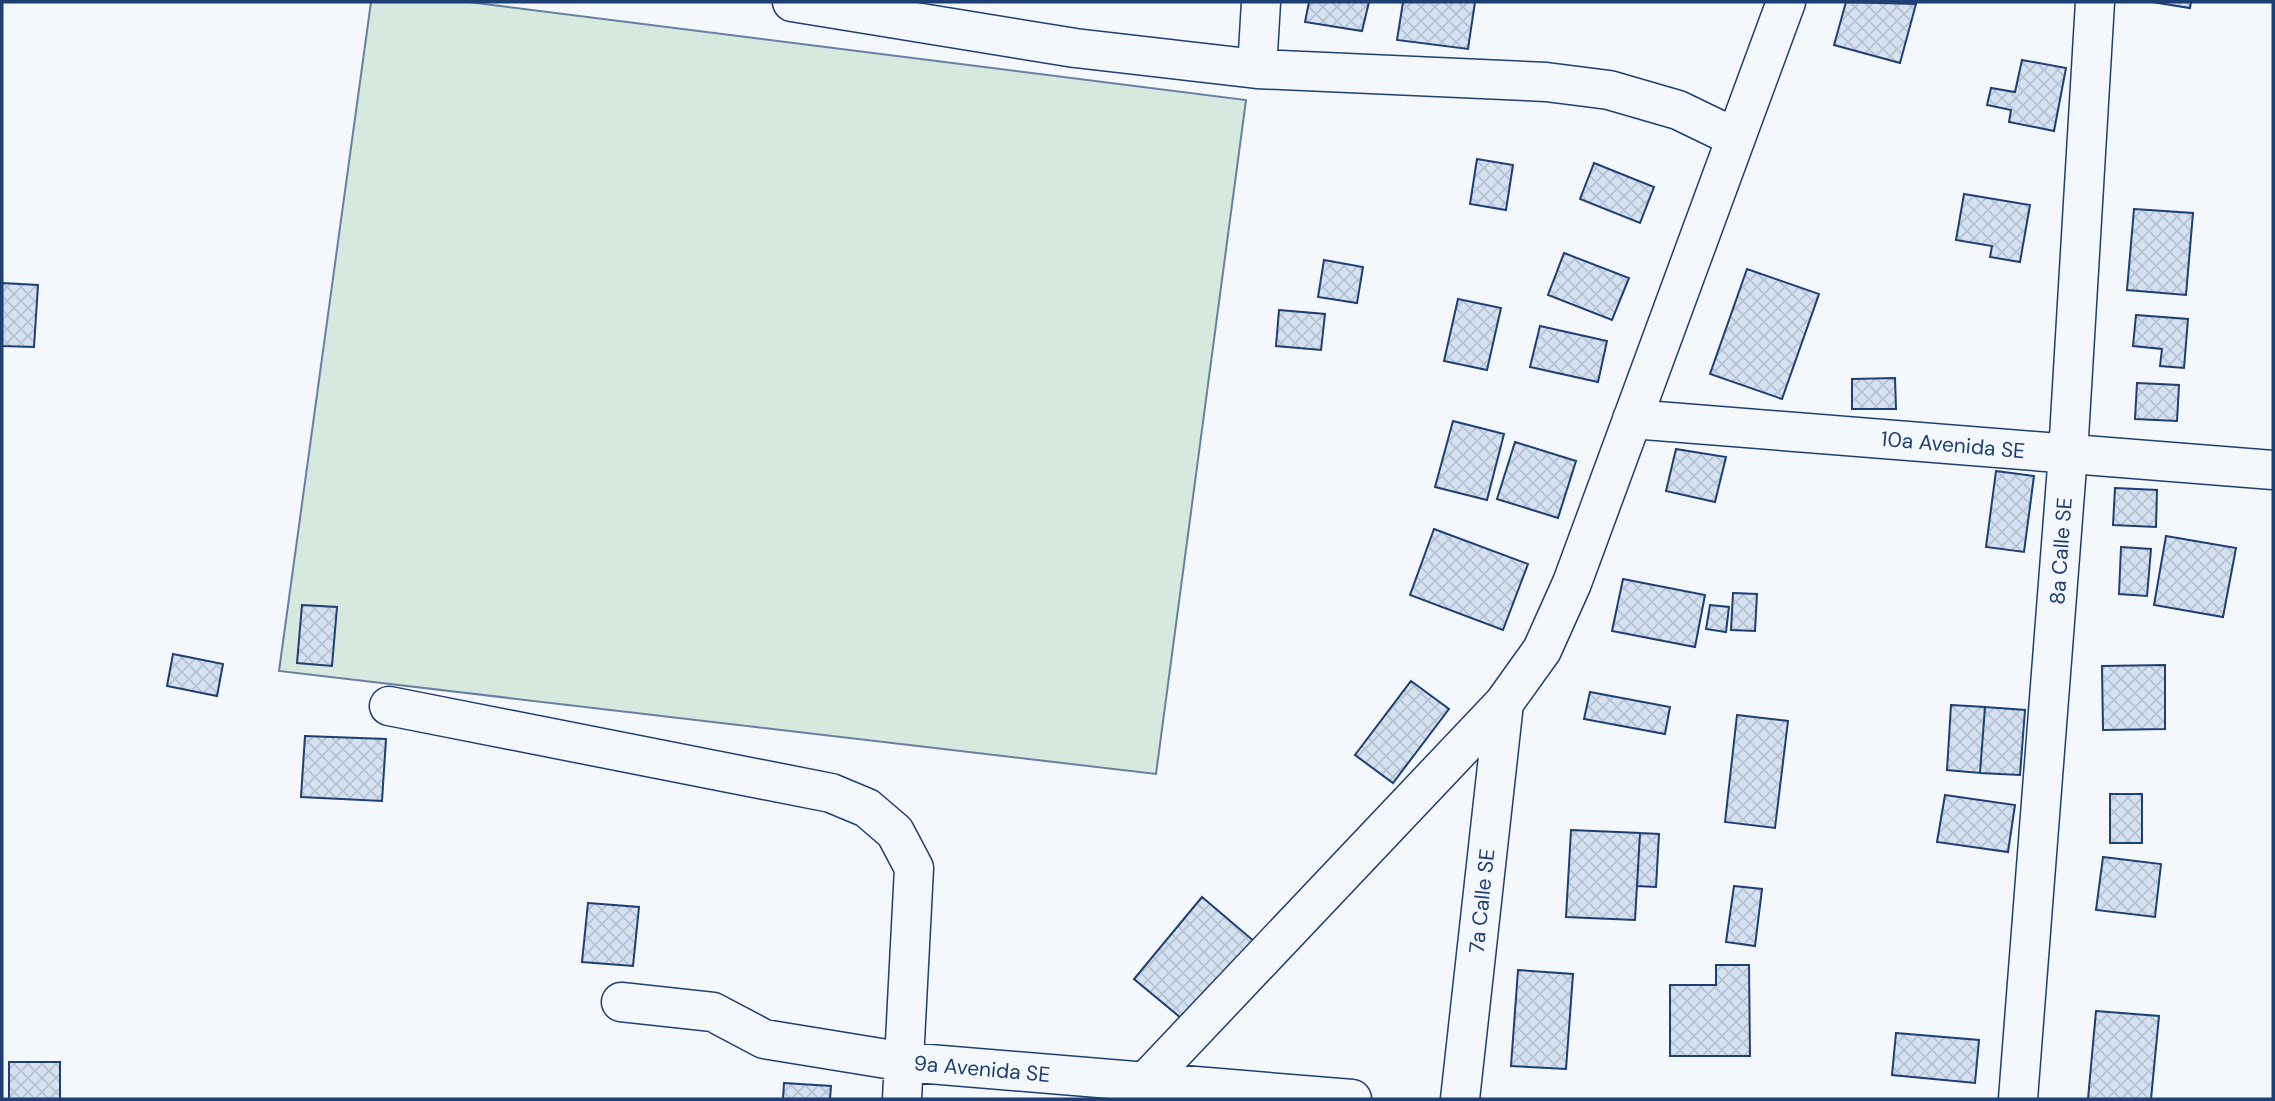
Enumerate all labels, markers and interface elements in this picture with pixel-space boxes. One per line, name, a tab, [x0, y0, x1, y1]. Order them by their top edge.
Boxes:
street label: 10a Avenida SE	[1880, 425, 2026, 465]
street label: 8a Calle SE	[2043, 497, 2079, 605]
street label: 7a Calle SE	[1463, 847, 1501, 955]
street label: 9a Avenida SE	[913, 1049, 1051, 1089]

